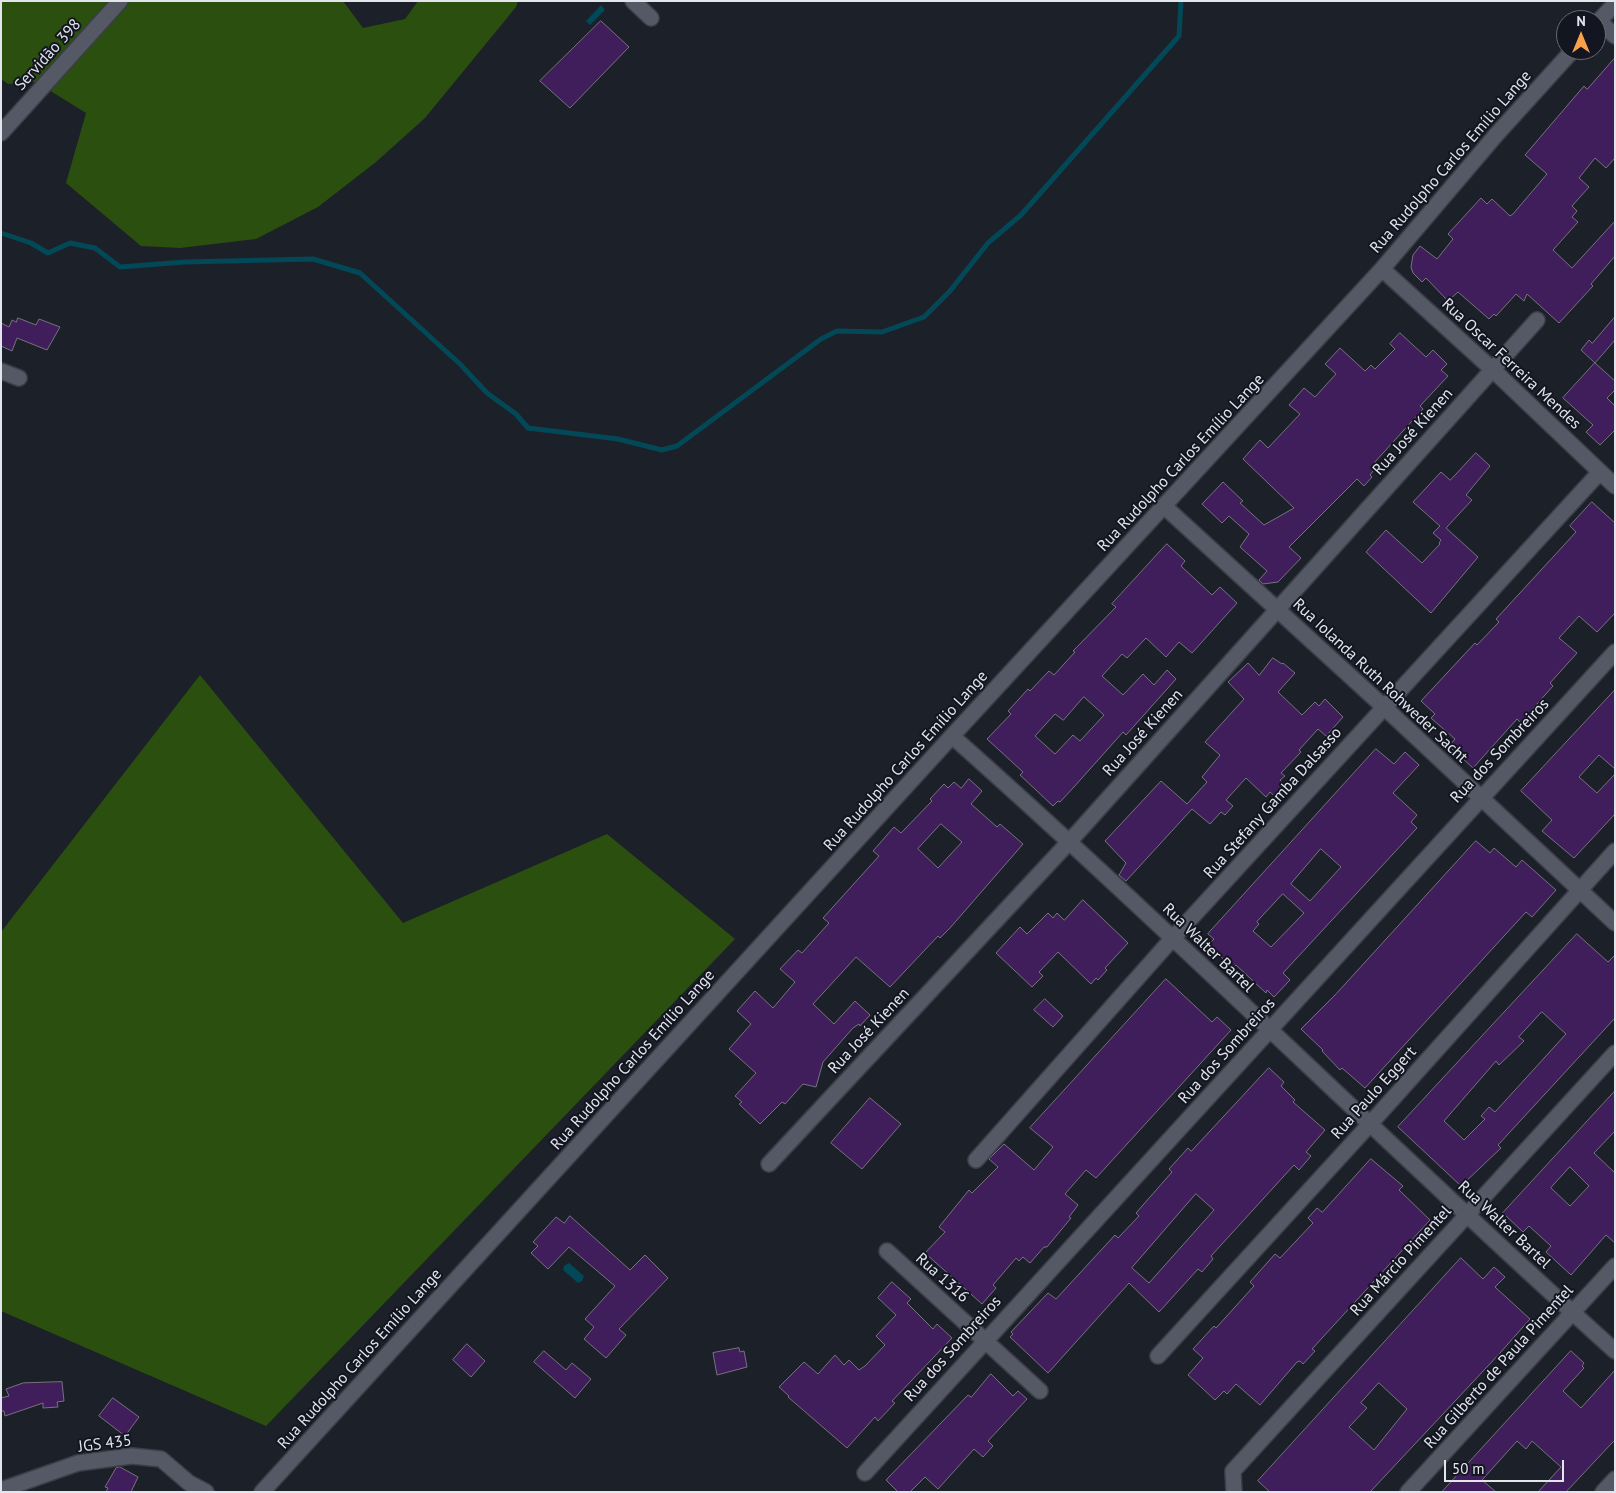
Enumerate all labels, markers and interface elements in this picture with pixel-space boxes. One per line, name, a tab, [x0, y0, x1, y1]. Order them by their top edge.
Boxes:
north arrow	[1556, 10, 1606, 60]
text: N	[1576, 12, 1586, 30]
street label: Servidão 398	[11, 15, 85, 95]
street label: Rua Rudolpho Carlos Emílio Lange	[1366, 67, 1536, 257]
street label: Rua Oscar Ferreira Mendes	[1438, 295, 1584, 433]
street label: Rua Rudolpho Carlos Emílio Lange	[1094, 370, 1268, 556]
street label: Rua José Kienen	[1369, 385, 1457, 479]
street label: Rua Iolanda Ruth Rohweder Sacht	[1289, 595, 1471, 767]
street label: Rua Rudolpho Carlos Emílio Lange	[820, 667, 992, 855]
street label: Rua José Kienen	[1099, 686, 1187, 780]
street label: Rua dos Sombreiros	[1447, 695, 1553, 807]
street label: Rua Stefany Gamba Dalsasso	[1200, 723, 1346, 883]
street label: Rua Walter Bartel	[1158, 900, 1258, 996]
street label: Rua Rudolpho Carlos Emílio Lange	[547, 966, 719, 1154]
street label: Rua José Kienen	[824, 984, 914, 1078]
street label: Rua dos Sombreiros	[1174, 994, 1280, 1108]
street label: Rua Paulo Eggert	[1327, 1043, 1421, 1143]
street label: Rua Walter Bartel	[1454, 1177, 1554, 1273]
street label: Rua Márcio Pimentel	[1346, 1202, 1456, 1320]
street label: Rua 1316	[911, 1249, 973, 1307]
street label: Rua Rudolpho Carlos Emílio Lange	[274, 1265, 446, 1453]
street label: Rua Gilberto de Paula Pimentel	[1420, 1281, 1578, 1453]
street label: Rua dos Sombreiros	[900, 1292, 1006, 1406]
street label: JGS 435	[77, 1431, 133, 1457]
scale bar	[1446, 1450, 1566, 1482]
text: 50 m	[1452, 1459, 1485, 1478]

